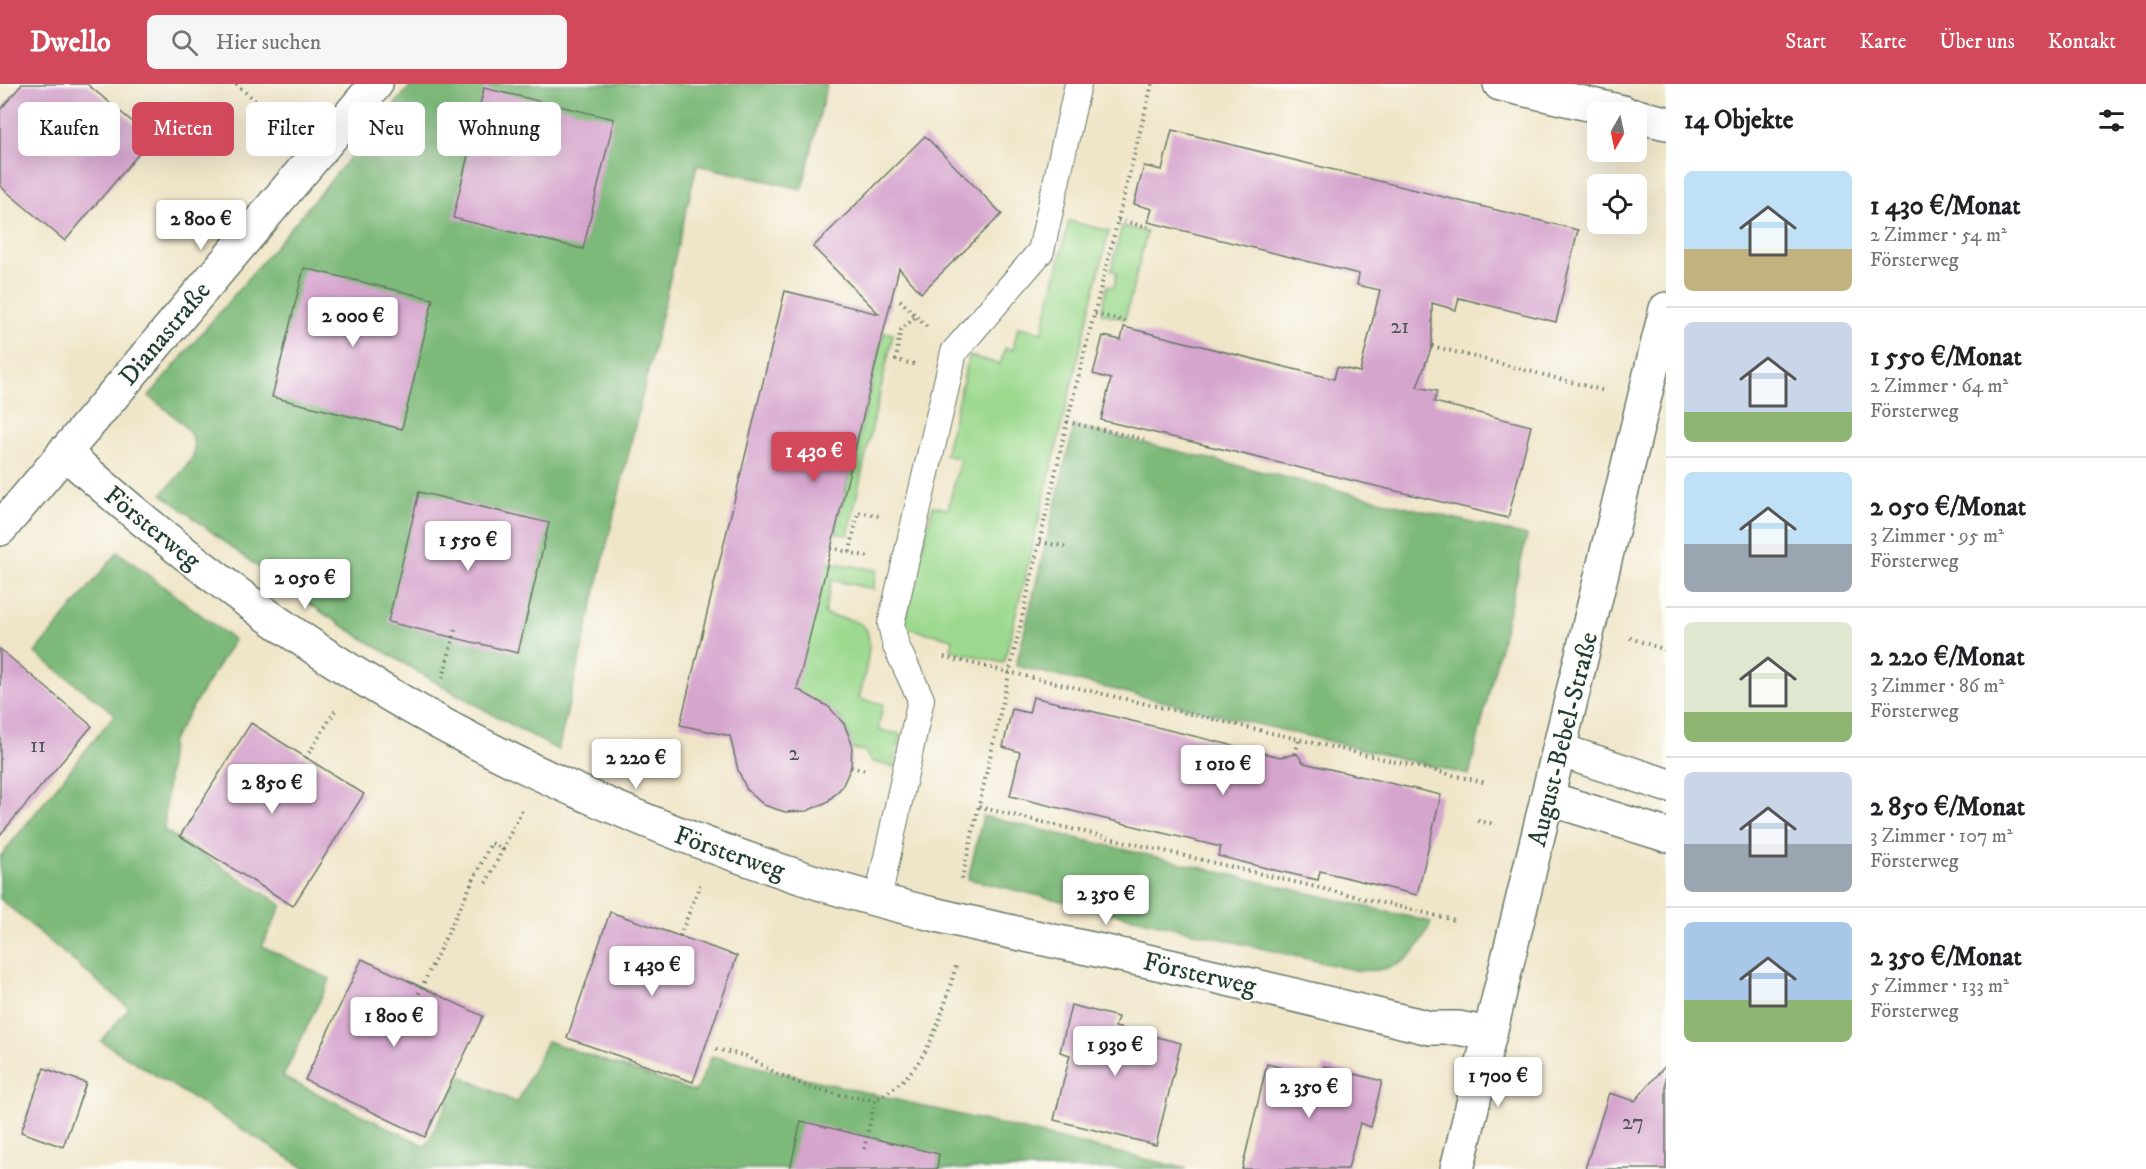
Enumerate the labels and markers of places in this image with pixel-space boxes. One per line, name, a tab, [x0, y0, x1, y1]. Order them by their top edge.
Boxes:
pin: 2 800 €	[146, 200, 256, 251]
pin: 2 000 €	[298, 297, 408, 348]
pin: 1 430 €	[759, 432, 869, 483]
pin: 1 550 €	[413, 521, 523, 572]
pin: 2 050 €	[250, 559, 360, 610]
pin: 2 220 €	[581, 739, 691, 790]
pin: 1 010 €	[1168, 745, 1278, 796]
pin: 2 850 €	[217, 764, 327, 815]
pin: 2 350 €	[1051, 875, 1161, 926]
pin: 1 430 €	[597, 946, 707, 997]
pin: 1 800 €	[339, 997, 449, 1048]
pin: 1 930 €	[1060, 1026, 1170, 1077]
pin: 1 700 €	[1443, 1057, 1553, 1108]
pin: 2 350 €	[1254, 1068, 1364, 1119]

